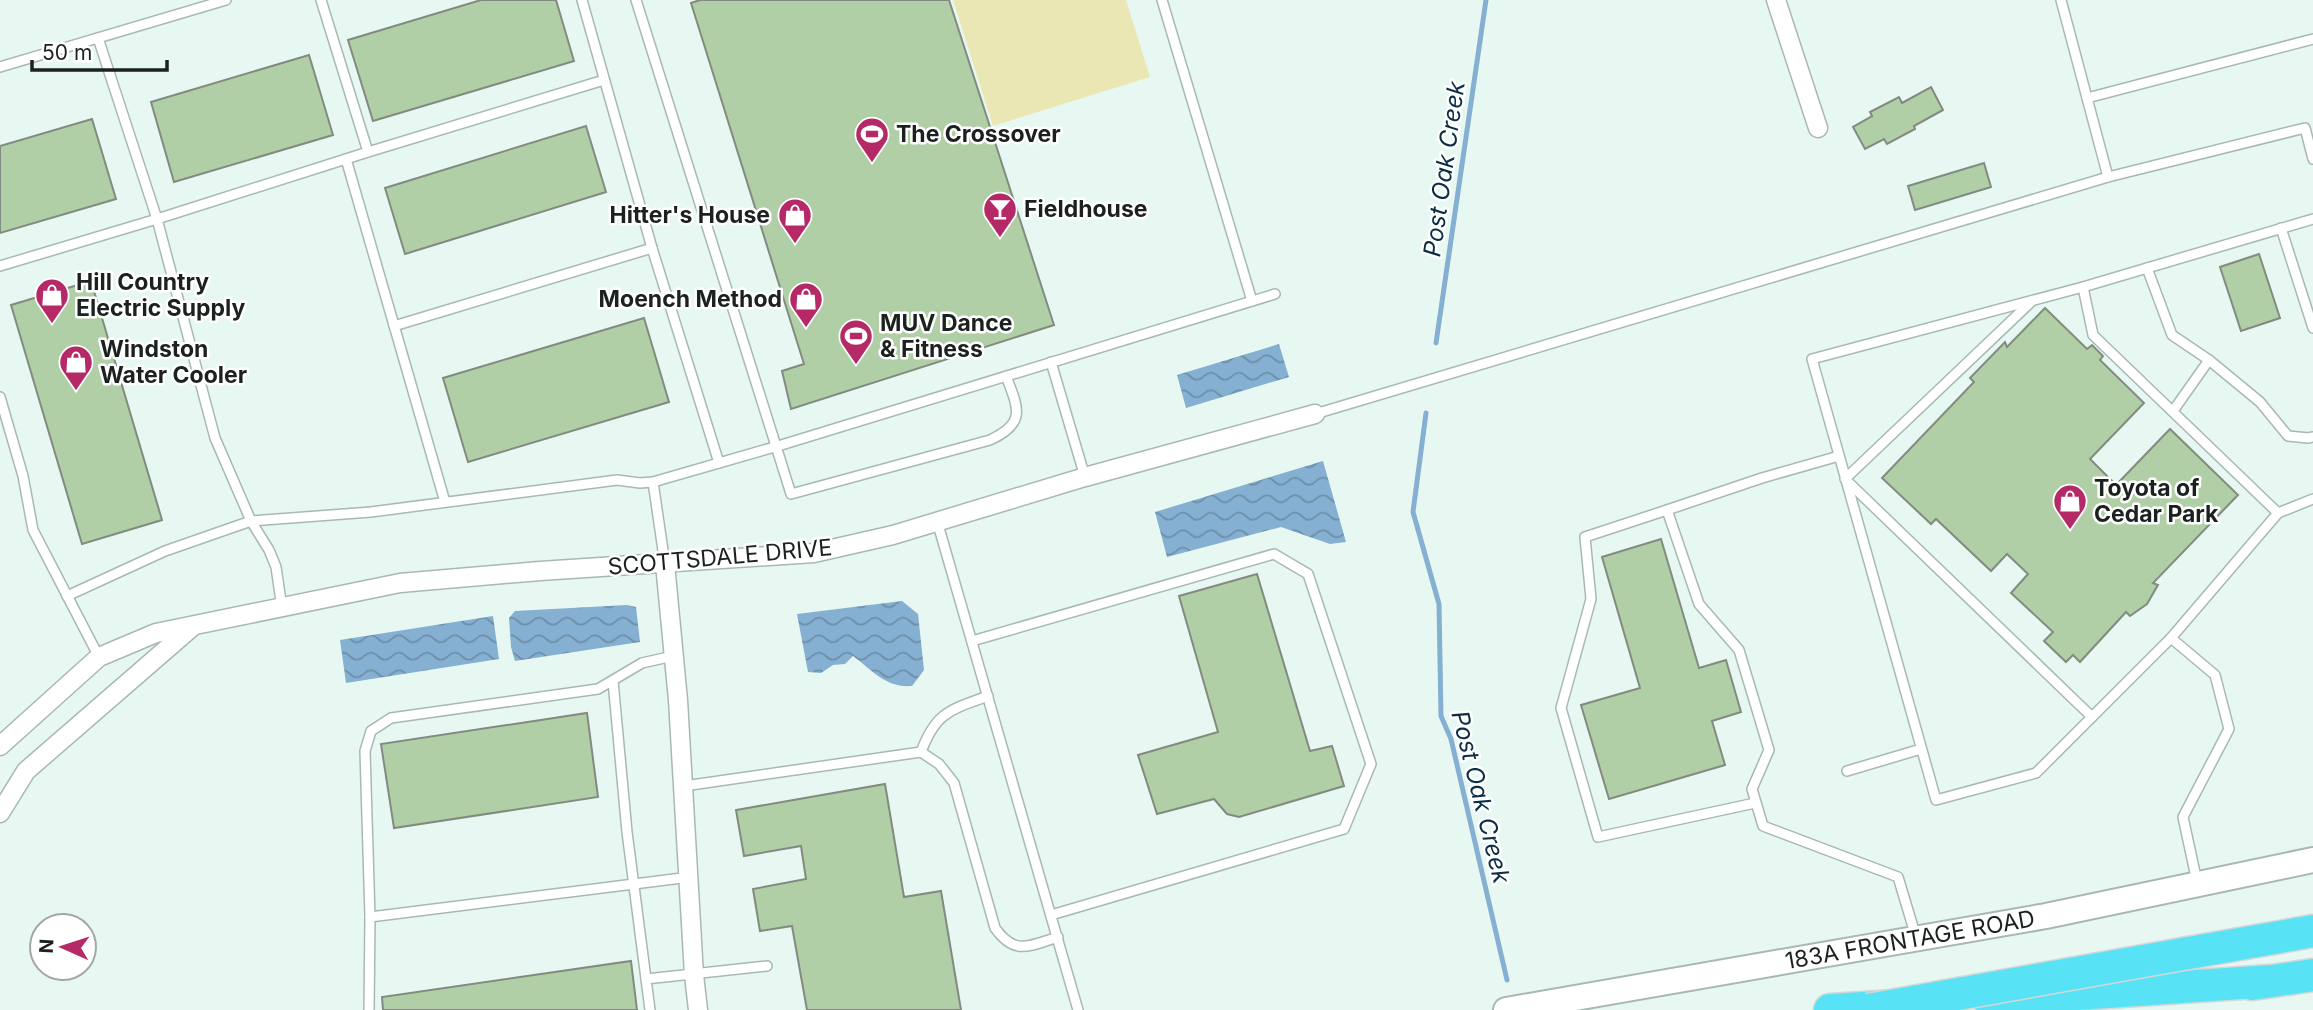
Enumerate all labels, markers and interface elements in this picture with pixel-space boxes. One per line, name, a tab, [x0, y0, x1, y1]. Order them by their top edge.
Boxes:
scale bar	[32, 28, 166, 72]
text: 50 m	[42, 40, 92, 65]
water label: Post Oak Creek	[1417, 79, 1471, 259]
sports icon: The Crossover	[853, 115, 891, 164]
place label: The Crossover	[896, 120, 1061, 148]
bar icon: Fieldhouse	[981, 190, 1019, 239]
place label: Fieldhouse	[1024, 195, 1148, 223]
shop icon: Hitter's House	[776, 196, 814, 245]
place label: Hitter's House	[610, 201, 770, 229]
place label: Hill Country Electric Supply	[76, 268, 245, 322]
shop icon: Hill Country Electric Supply	[33, 276, 71, 325]
shop icon: Moench Method	[787, 280, 825, 329]
place label: Moench Method	[599, 285, 782, 313]
place label: MUV Dance & Fitness	[880, 309, 1012, 363]
sports icon: MUV Dance & Fitness	[837, 317, 875, 366]
place label: Windston Water Cooler	[100, 335, 247, 389]
shop icon: Windston Water Cooler	[57, 343, 95, 392]
place label: Toyota of Cedar Park	[2094, 474, 2219, 528]
shop icon: Toyota of Cedar Park	[2051, 482, 2089, 531]
street label: SCOTTSDALE DRIVE	[607, 533, 833, 581]
water label: Post Oak Creek	[1446, 708, 1517, 887]
street label: 183A FRONTAGE ROAD	[1783, 904, 2037, 975]
north arrow	[28, 912, 98, 982]
text: N	[35, 938, 58, 954]

